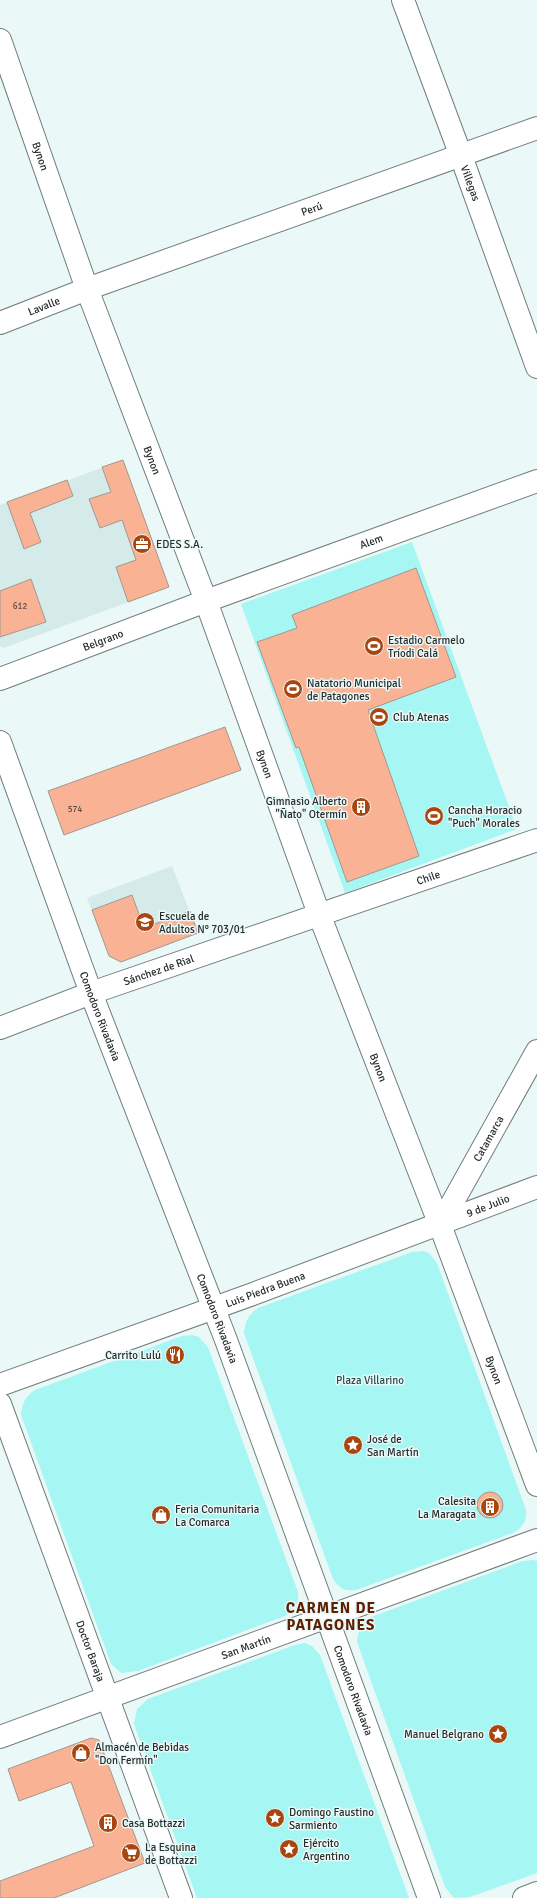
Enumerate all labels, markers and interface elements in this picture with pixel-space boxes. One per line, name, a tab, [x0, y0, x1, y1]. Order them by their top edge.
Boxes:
street label: Bynon	[30, 140, 52, 172]
street label: Villegas	[458, 163, 483, 203]
street label: Perú	[299, 199, 324, 218]
street label: Lavalle	[26, 294, 62, 318]
street label: Bynon	[141, 444, 164, 476]
street label: Alem	[358, 531, 385, 551]
office icon: EDES S.A.	[131, 533, 153, 555]
place label: EDES S.A.	[156, 538, 203, 551]
house number: 612	[13, 601, 27, 612]
street label: Belgrano	[81, 626, 125, 654]
place label: Estadio Carmelo Tríodi Calá	[388, 634, 465, 660]
sports icon: Estadio Carmelo Tríodi Calá	[363, 635, 385, 657]
place label: Natatorio Municipal de Patagones	[307, 677, 401, 703]
sports icon: Natatorio Municipal de Patagones	[282, 678, 304, 700]
sports icon: Club Atenas	[368, 706, 390, 728]
place label: Club Atenas	[393, 711, 449, 724]
street label: Bynon	[254, 748, 276, 780]
place label: Gimnasio Alberto "Ñato" Otermín	[266, 795, 347, 821]
building icon: Gimnasio Alberto "Ñato" Otermín	[350, 796, 372, 818]
house number: 574	[68, 804, 82, 815]
place label: Cancha Horacio "Puch" Morales	[448, 804, 522, 830]
sports icon: Cancha Horacio "Puch" Morales	[423, 805, 445, 827]
street label: Chile	[415, 867, 442, 887]
place label: Escuela de Adultos N° 703/01	[159, 910, 246, 936]
school or university icon: Escuela de Adultos N° 703/01	[134, 911, 156, 933]
street label: Sánchez de Rial	[122, 952, 196, 988]
street label: Comodoro Rivadavia	[77, 970, 124, 1063]
street label: Bynon	[367, 1051, 390, 1083]
street label: Catamarca	[470, 1113, 506, 1164]
street label: 9 de Julio	[465, 1191, 512, 1219]
street label: Luis Piedra Buena	[224, 1268, 307, 1310]
street label: Comodoro Rivadavia	[194, 1272, 241, 1365]
restaurant icon: Carrito Lulú	[164, 1344, 186, 1366]
place label: Carrito Lulú	[105, 1349, 161, 1362]
street label: Bynon	[483, 1354, 505, 1386]
park label: Plaza Villarino	[336, 1374, 404, 1387]
place label: José de San Martín	[367, 1433, 419, 1459]
place icon: José de San Martín	[342, 1434, 364, 1456]
place label: Calesita La Maragata	[418, 1495, 476, 1521]
building icon: Calesita La Maragata	[479, 1496, 501, 1518]
place label: Feria Comunitaria La Comarca	[175, 1503, 260, 1529]
shop icon: Feria Comunitaria La Comarca	[150, 1504, 172, 1526]
district label: CARMEN DE PATAGONES	[286, 1599, 376, 1634]
street label: Doctor Baraja	[73, 1618, 108, 1684]
street label: San Martín	[219, 1632, 273, 1662]
street label: Comodoro Rivadavia	[331, 1643, 376, 1738]
place icon: Manuel Belgrano	[487, 1723, 509, 1745]
place label: Manuel Belgrano	[404, 1728, 484, 1741]
place label: Almacén de Bebidas "Don Fermín"	[95, 1741, 189, 1767]
shop icon: Almacén de Bebidas "Don Fermín"	[70, 1742, 92, 1764]
place label: Domingo Faustino Sarmiento	[289, 1806, 374, 1832]
place icon: Domingo Faustino Sarmiento	[264, 1807, 286, 1829]
building icon: Casa Bottazzi	[97, 1812, 119, 1834]
place label: Casa Bottazzi	[122, 1817, 185, 1830]
place label: Ejército Argentino	[303, 1837, 350, 1863]
place icon: Ejército Argentino	[278, 1838, 300, 1860]
place label: La Esquina de Bottazzi	[145, 1841, 197, 1867]
supermarket icon: La Esquina de Bottazzi	[120, 1842, 142, 1864]

